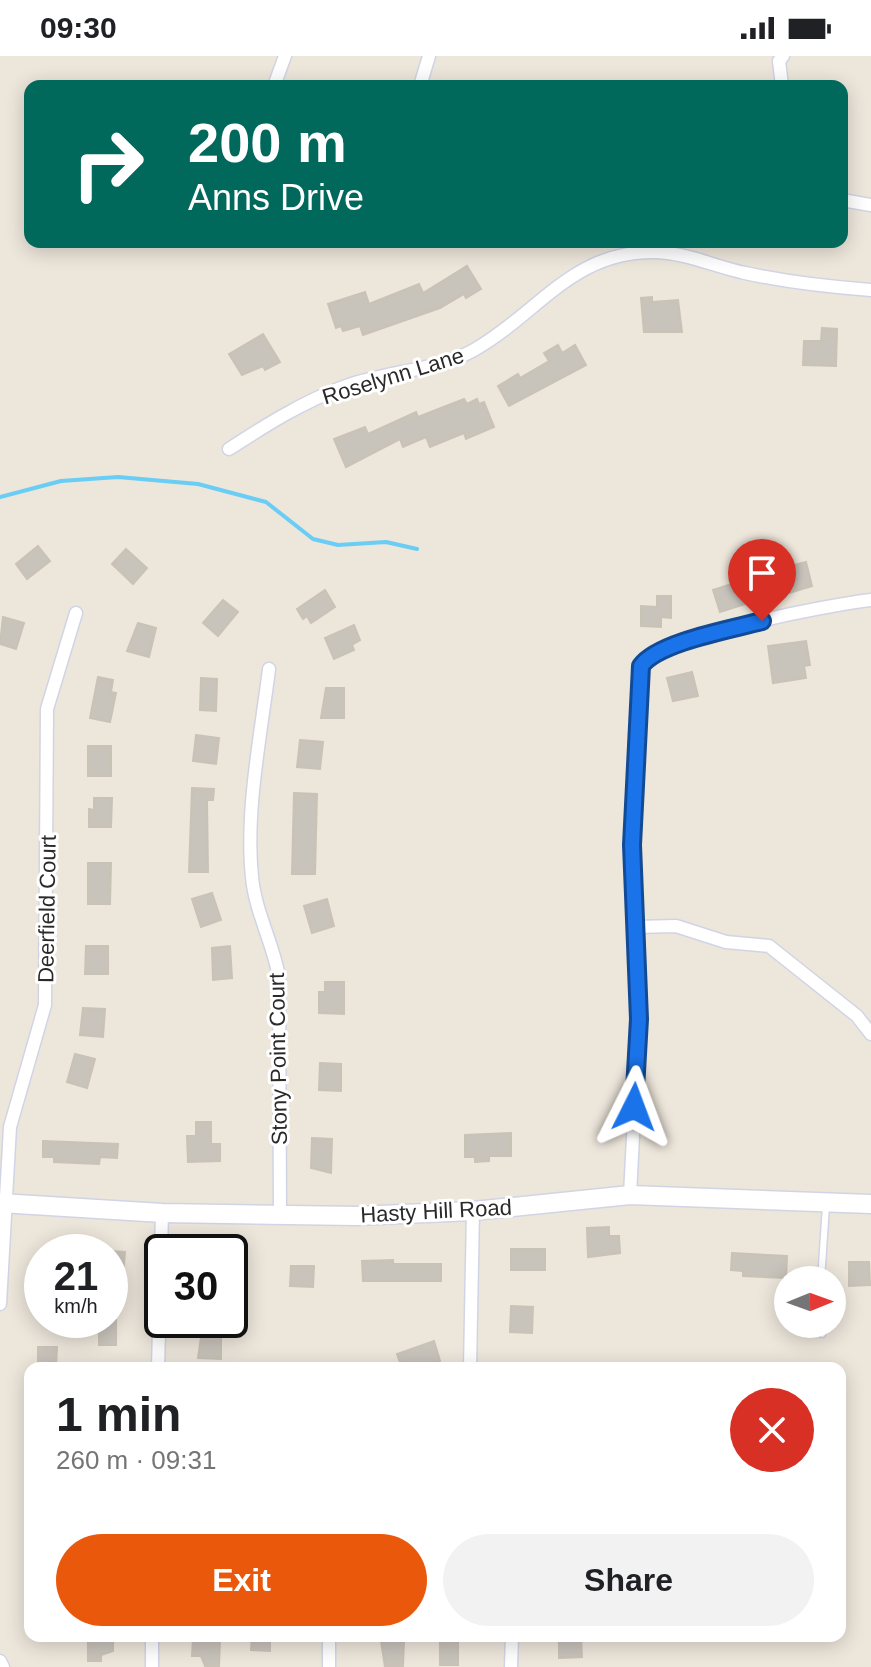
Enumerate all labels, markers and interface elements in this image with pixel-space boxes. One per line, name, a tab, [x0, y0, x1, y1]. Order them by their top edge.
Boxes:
text: 09:30	[40, 11, 117, 44]
text: 200 m	[188, 111, 347, 174]
icon: right	[56, 112, 160, 216]
text: Anns Drive	[188, 177, 364, 218]
street label: Roselynn Lane	[319, 343, 467, 409]
pin	[728, 539, 796, 621]
icon: arrive	[740, 551, 784, 595]
street label: Deerfield Court	[33, 835, 61, 983]
street label: Stony Point Court	[264, 973, 292, 1145]
position arrow	[592, 1065, 676, 1149]
street label: Hasty Hill Road	[360, 1195, 512, 1227]
speed limit sign: 30	[144, 1234, 248, 1338]
text: 21	[54, 1254, 98, 1298]
north arrow	[774, 1266, 846, 1338]
map controls	[774, 1266, 846, 1338]
text: km/h	[54, 1295, 98, 1317]
text: 1 min	[56, 1388, 181, 1441]
button: close	[730, 1388, 814, 1472]
text: 260 m · 09:31	[56, 1445, 216, 1475]
button: Exit	[56, 1534, 427, 1626]
button: Share	[443, 1534, 814, 1626]

